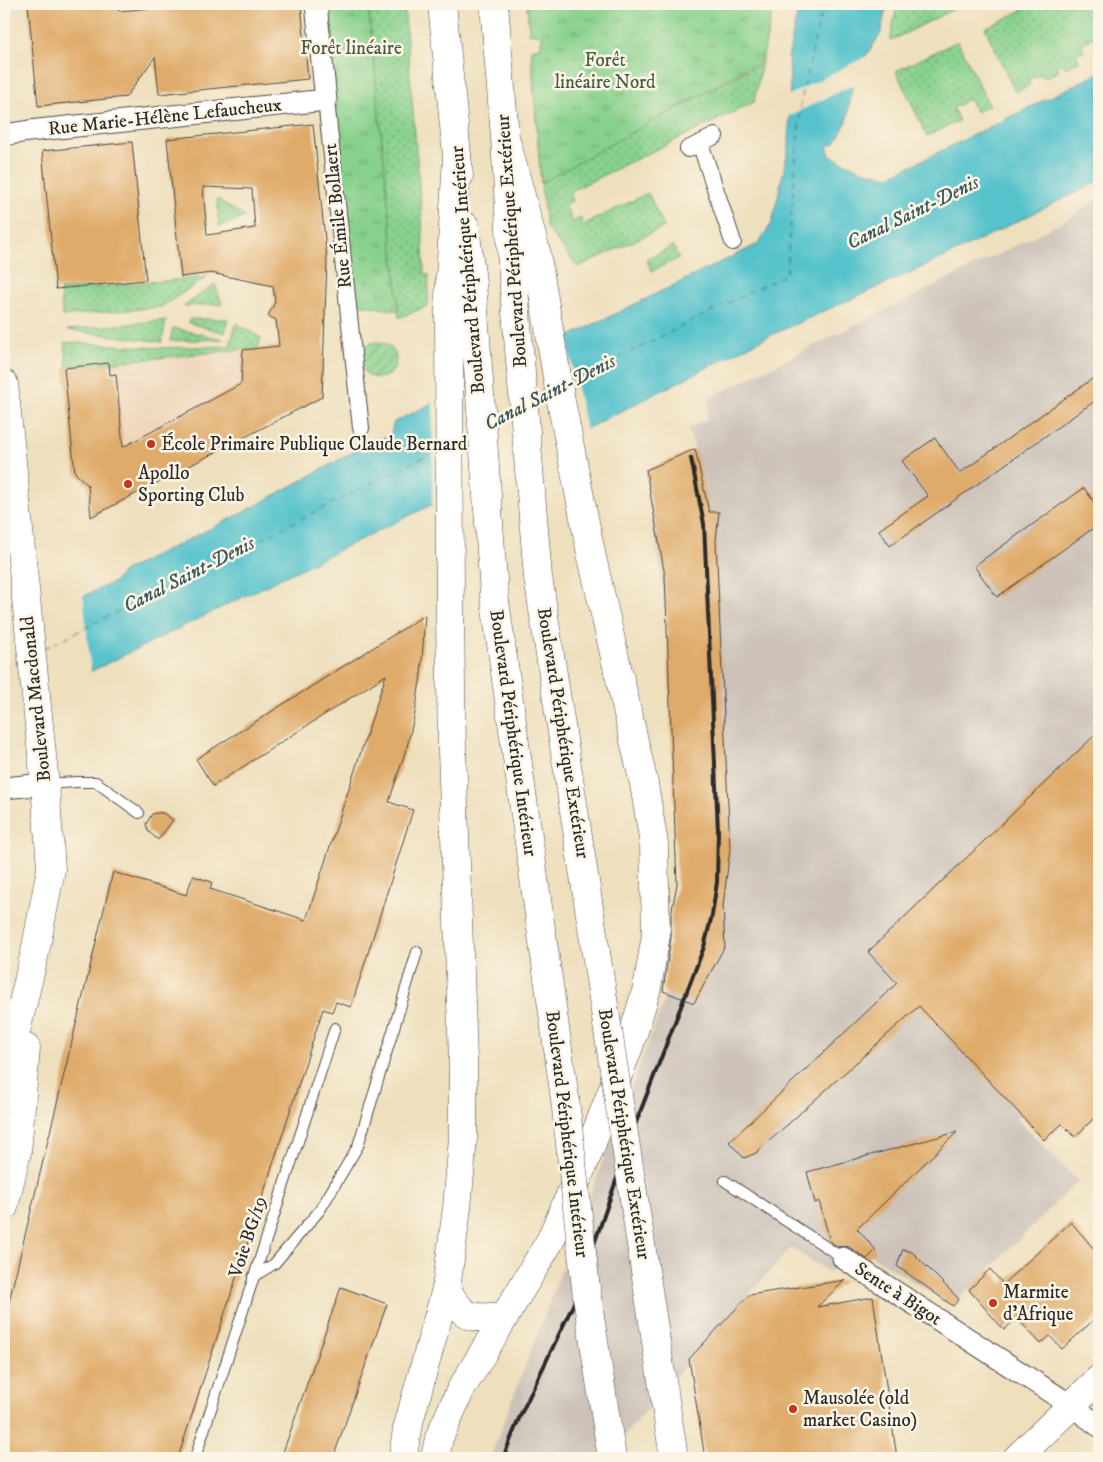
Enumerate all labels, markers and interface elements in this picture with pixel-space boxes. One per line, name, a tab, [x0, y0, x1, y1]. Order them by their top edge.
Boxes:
park label: Forêt linéaire	[300, 37, 402, 60]
park label: Forêt linéaire Nord	[554, 49, 656, 94]
street label: Rue Marie-Hélène Lefaucheux	[47, 93, 284, 141]
street label: Boulevard Périphérique Extérieur	[492, 113, 533, 369]
street label: Rue Émile Bollaert	[318, 142, 357, 290]
street label: Boulevard Périphérique Intérieur	[446, 145, 491, 395]
water label: Canal Saint-Denis	[843, 170, 984, 256]
water label: Canal Saint-Denis	[480, 349, 621, 437]
place label: École Primaire Publique Claude Bernard	[161, 432, 468, 457]
marker: École Primaire Publique Claude Bernard	[145, 438, 157, 450]
place label: Apollo Sporting Club	[138, 462, 244, 507]
marker: Apollo Sporting Club	[122, 478, 134, 490]
water label: Canal Saint-Denis	[119, 531, 260, 619]
street label: Boulevard Périphérique Extérieur	[531, 606, 594, 860]
street label: Boulevard Périphérique Intérieur	[483, 608, 542, 858]
street label: Boulevard Macdonald	[16, 615, 56, 783]
street label: Boulevard Périphérique Extérieur	[592, 1007, 655, 1261]
street label: Boulevard Périphérique Intérieur	[539, 1009, 594, 1259]
street label: Voie BG/19	[224, 1194, 272, 1281]
street label: Sente à Bigot	[850, 1257, 946, 1331]
place label: Marmite d'Afrique	[1003, 1281, 1073, 1327]
marker: Marmite d'Afrique	[987, 1297, 999, 1309]
place label: Mausolée (old market Casino)	[803, 1387, 917, 1432]
marker: Mausolée (old market Casino)	[787, 1403, 799, 1415]

